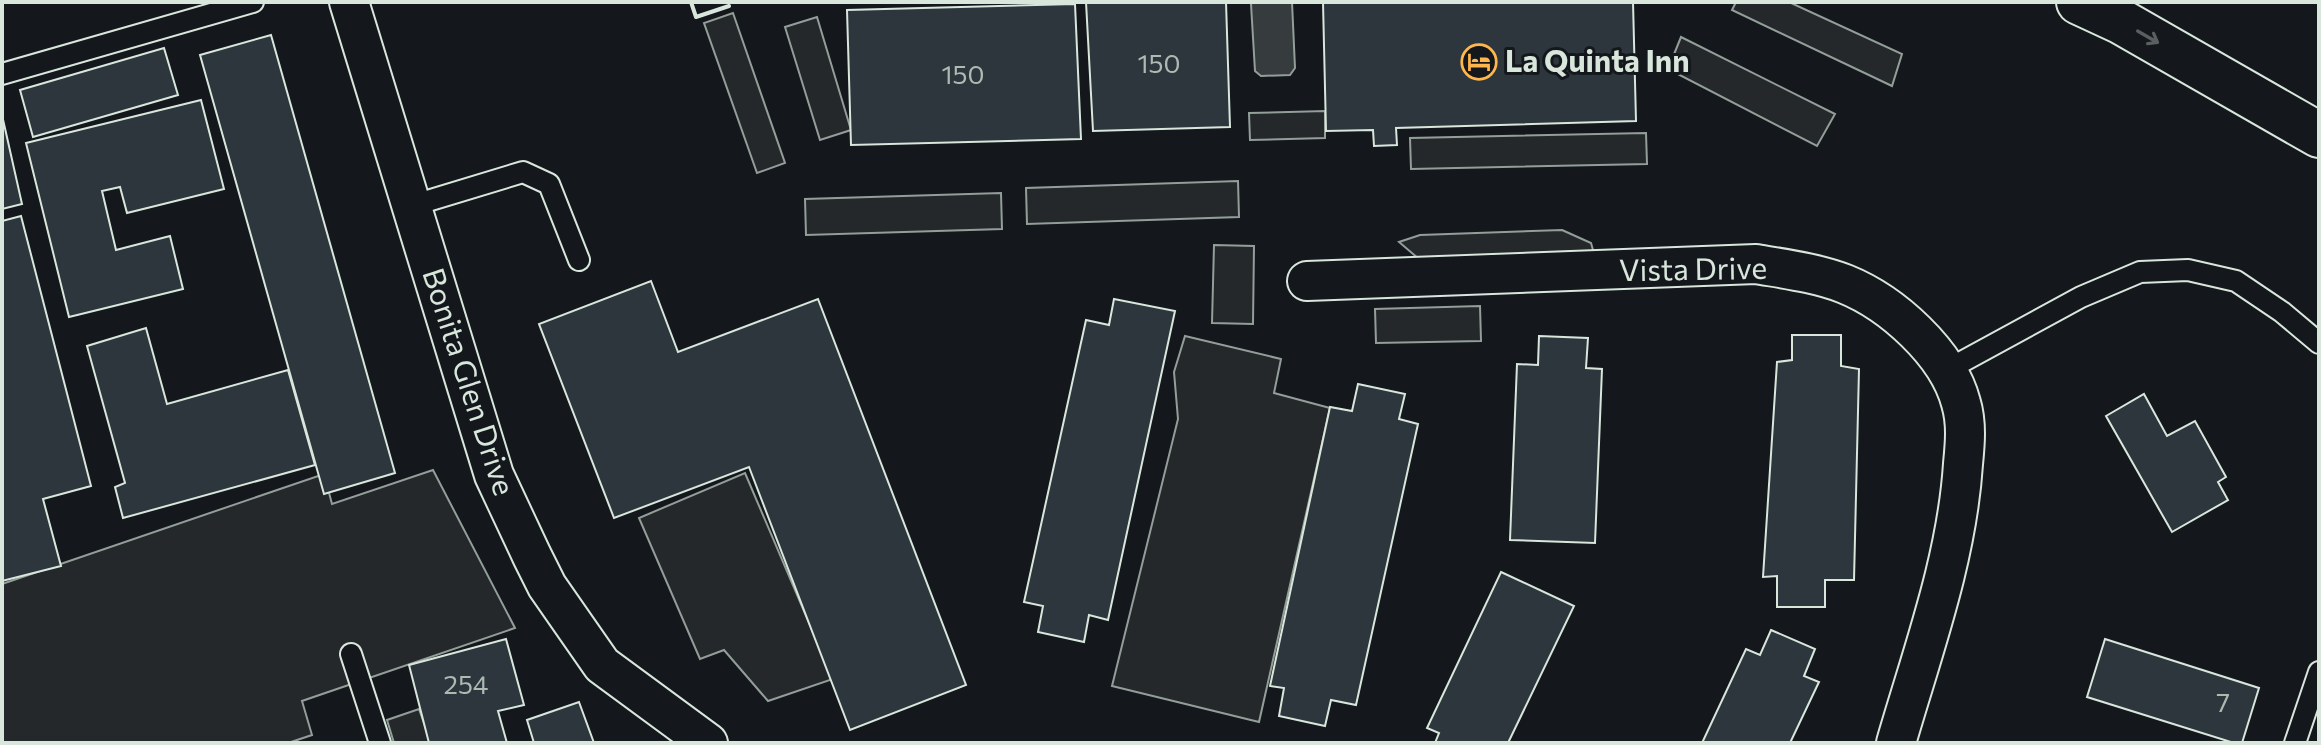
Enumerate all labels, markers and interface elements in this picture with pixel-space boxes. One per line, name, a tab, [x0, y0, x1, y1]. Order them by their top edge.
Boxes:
one-way arrow	[2136, 30, 2159, 46]
place label: La Quinta Inn	[1505, 41, 1690, 78]
hotel icon: La Quinta Inn	[1460, 43, 1498, 81]
house number: 150	[1137, 47, 1181, 78]
house number: 150	[941, 58, 985, 89]
street label: Vista Drive	[1619, 248, 1767, 287]
street label: Bonita Glen Drive	[416, 263, 525, 500]
house number: 254	[444, 668, 488, 699]
house number: 7	[2216, 686, 2230, 717]

